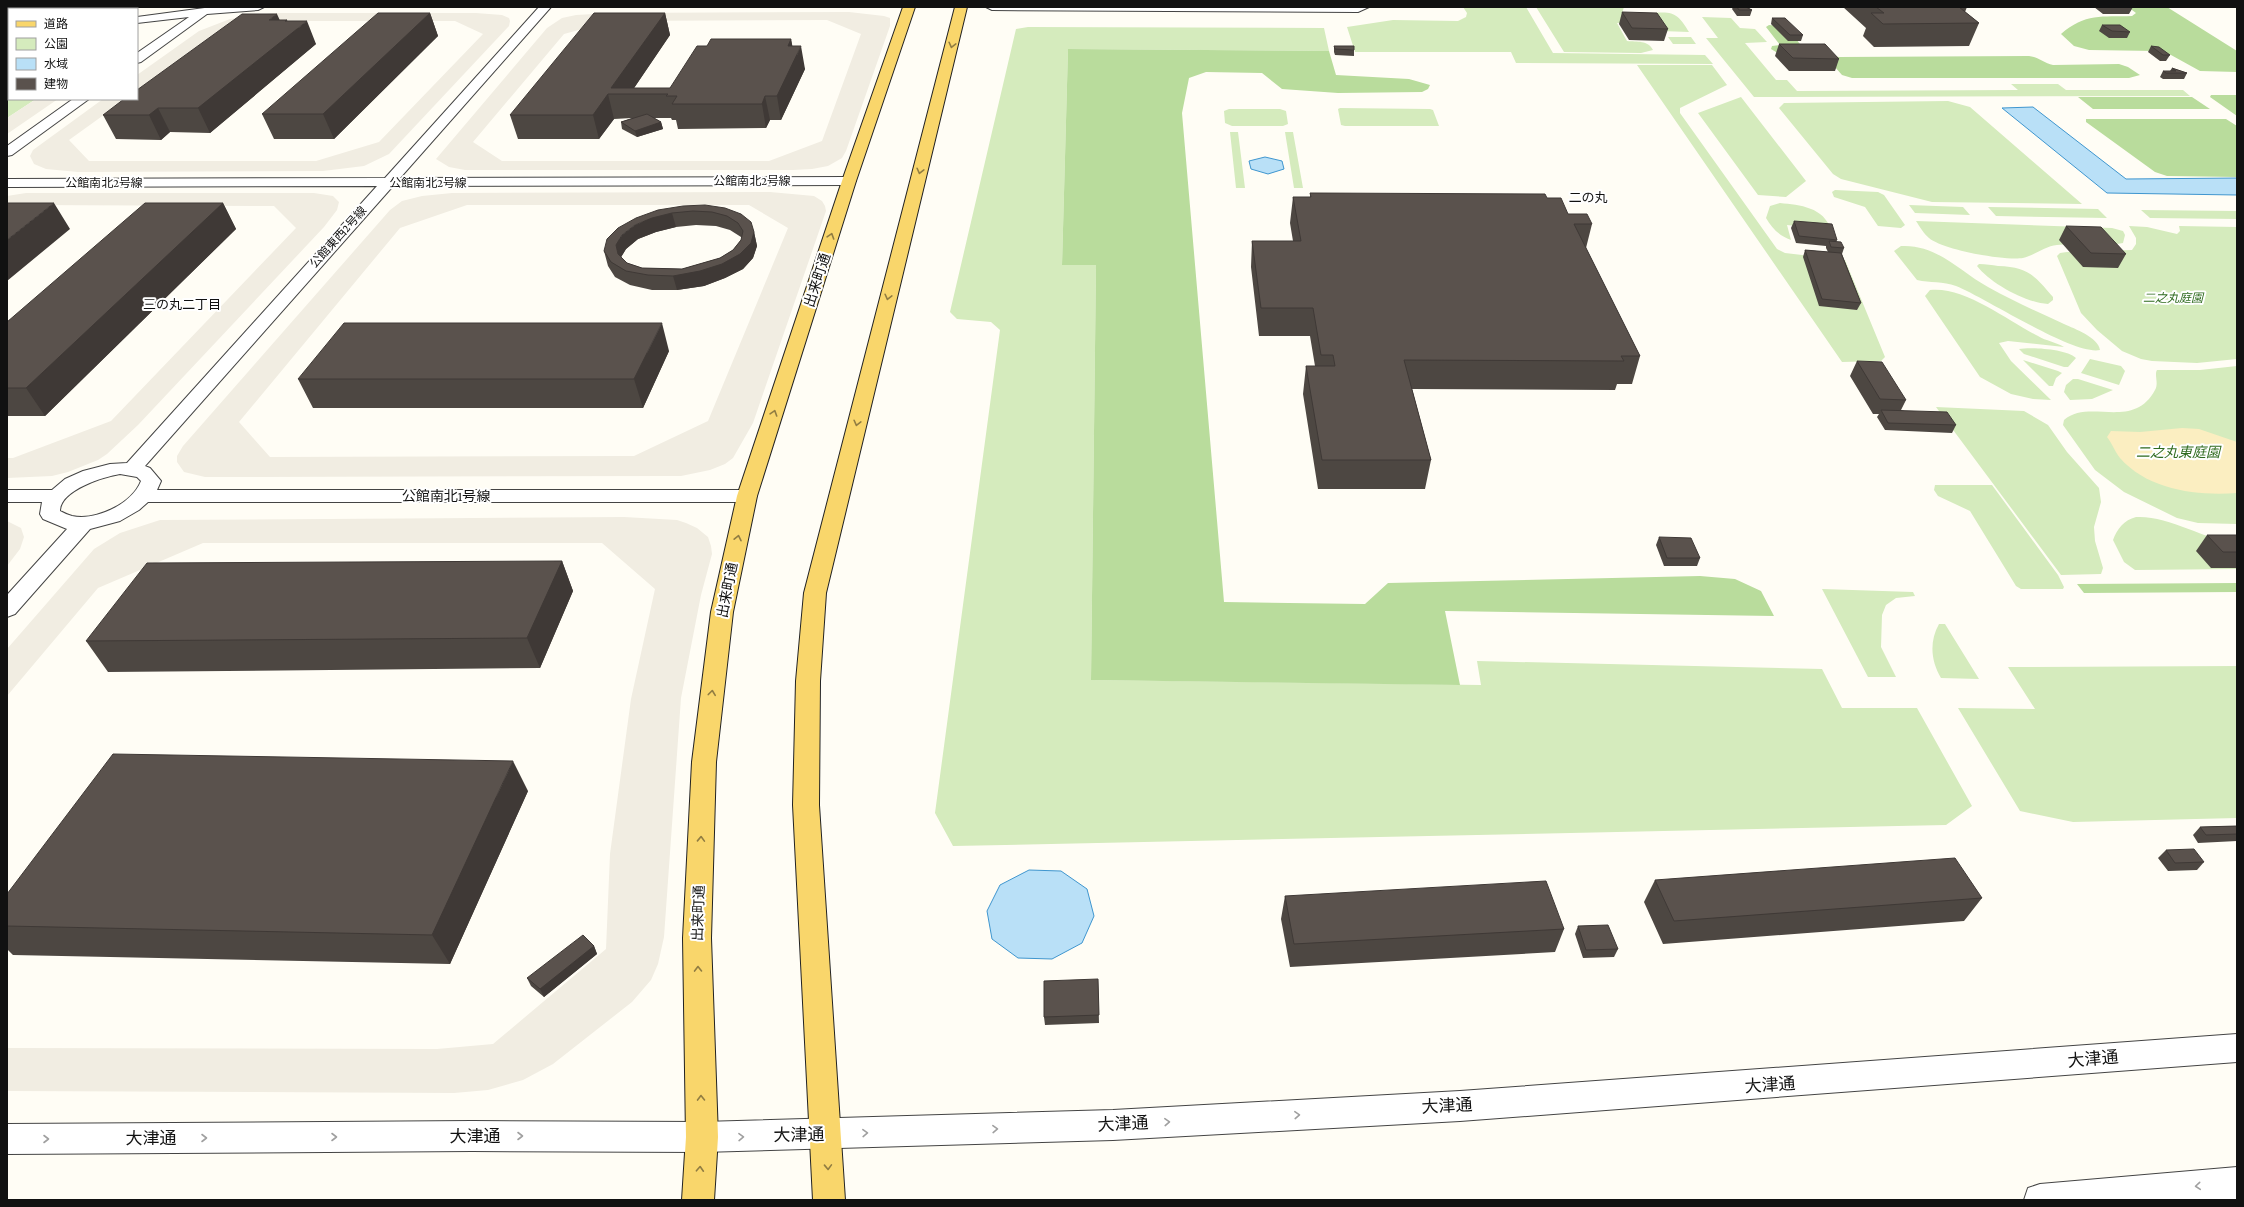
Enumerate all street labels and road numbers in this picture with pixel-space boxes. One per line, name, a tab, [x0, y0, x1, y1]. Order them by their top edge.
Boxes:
street label: 公館南北2号線	[713, 174, 791, 188]
street label: 公館南北2号線	[65, 176, 143, 190]
street label: 公館南北2号線	[389, 176, 467, 190]
street label: 公館東西2号線	[307, 203, 369, 271]
street label: 出来町通	[801, 251, 833, 309]
street label: 公館南北1号線	[402, 488, 490, 504]
street label: 出来町通	[714, 561, 740, 619]
street label: 出来町通	[689, 885, 707, 941]
street label: 大津通	[2067, 1047, 2119, 1071]
street label: 大津通	[1744, 1074, 1796, 1096]
street label: 大津通	[1421, 1095, 1473, 1117]
street label: 大津通	[1097, 1113, 1149, 1135]
street label: 大津通	[773, 1125, 825, 1145]
street label: 大津通	[450, 1127, 501, 1146]
street label: 大津通	[126, 1129, 177, 1148]

